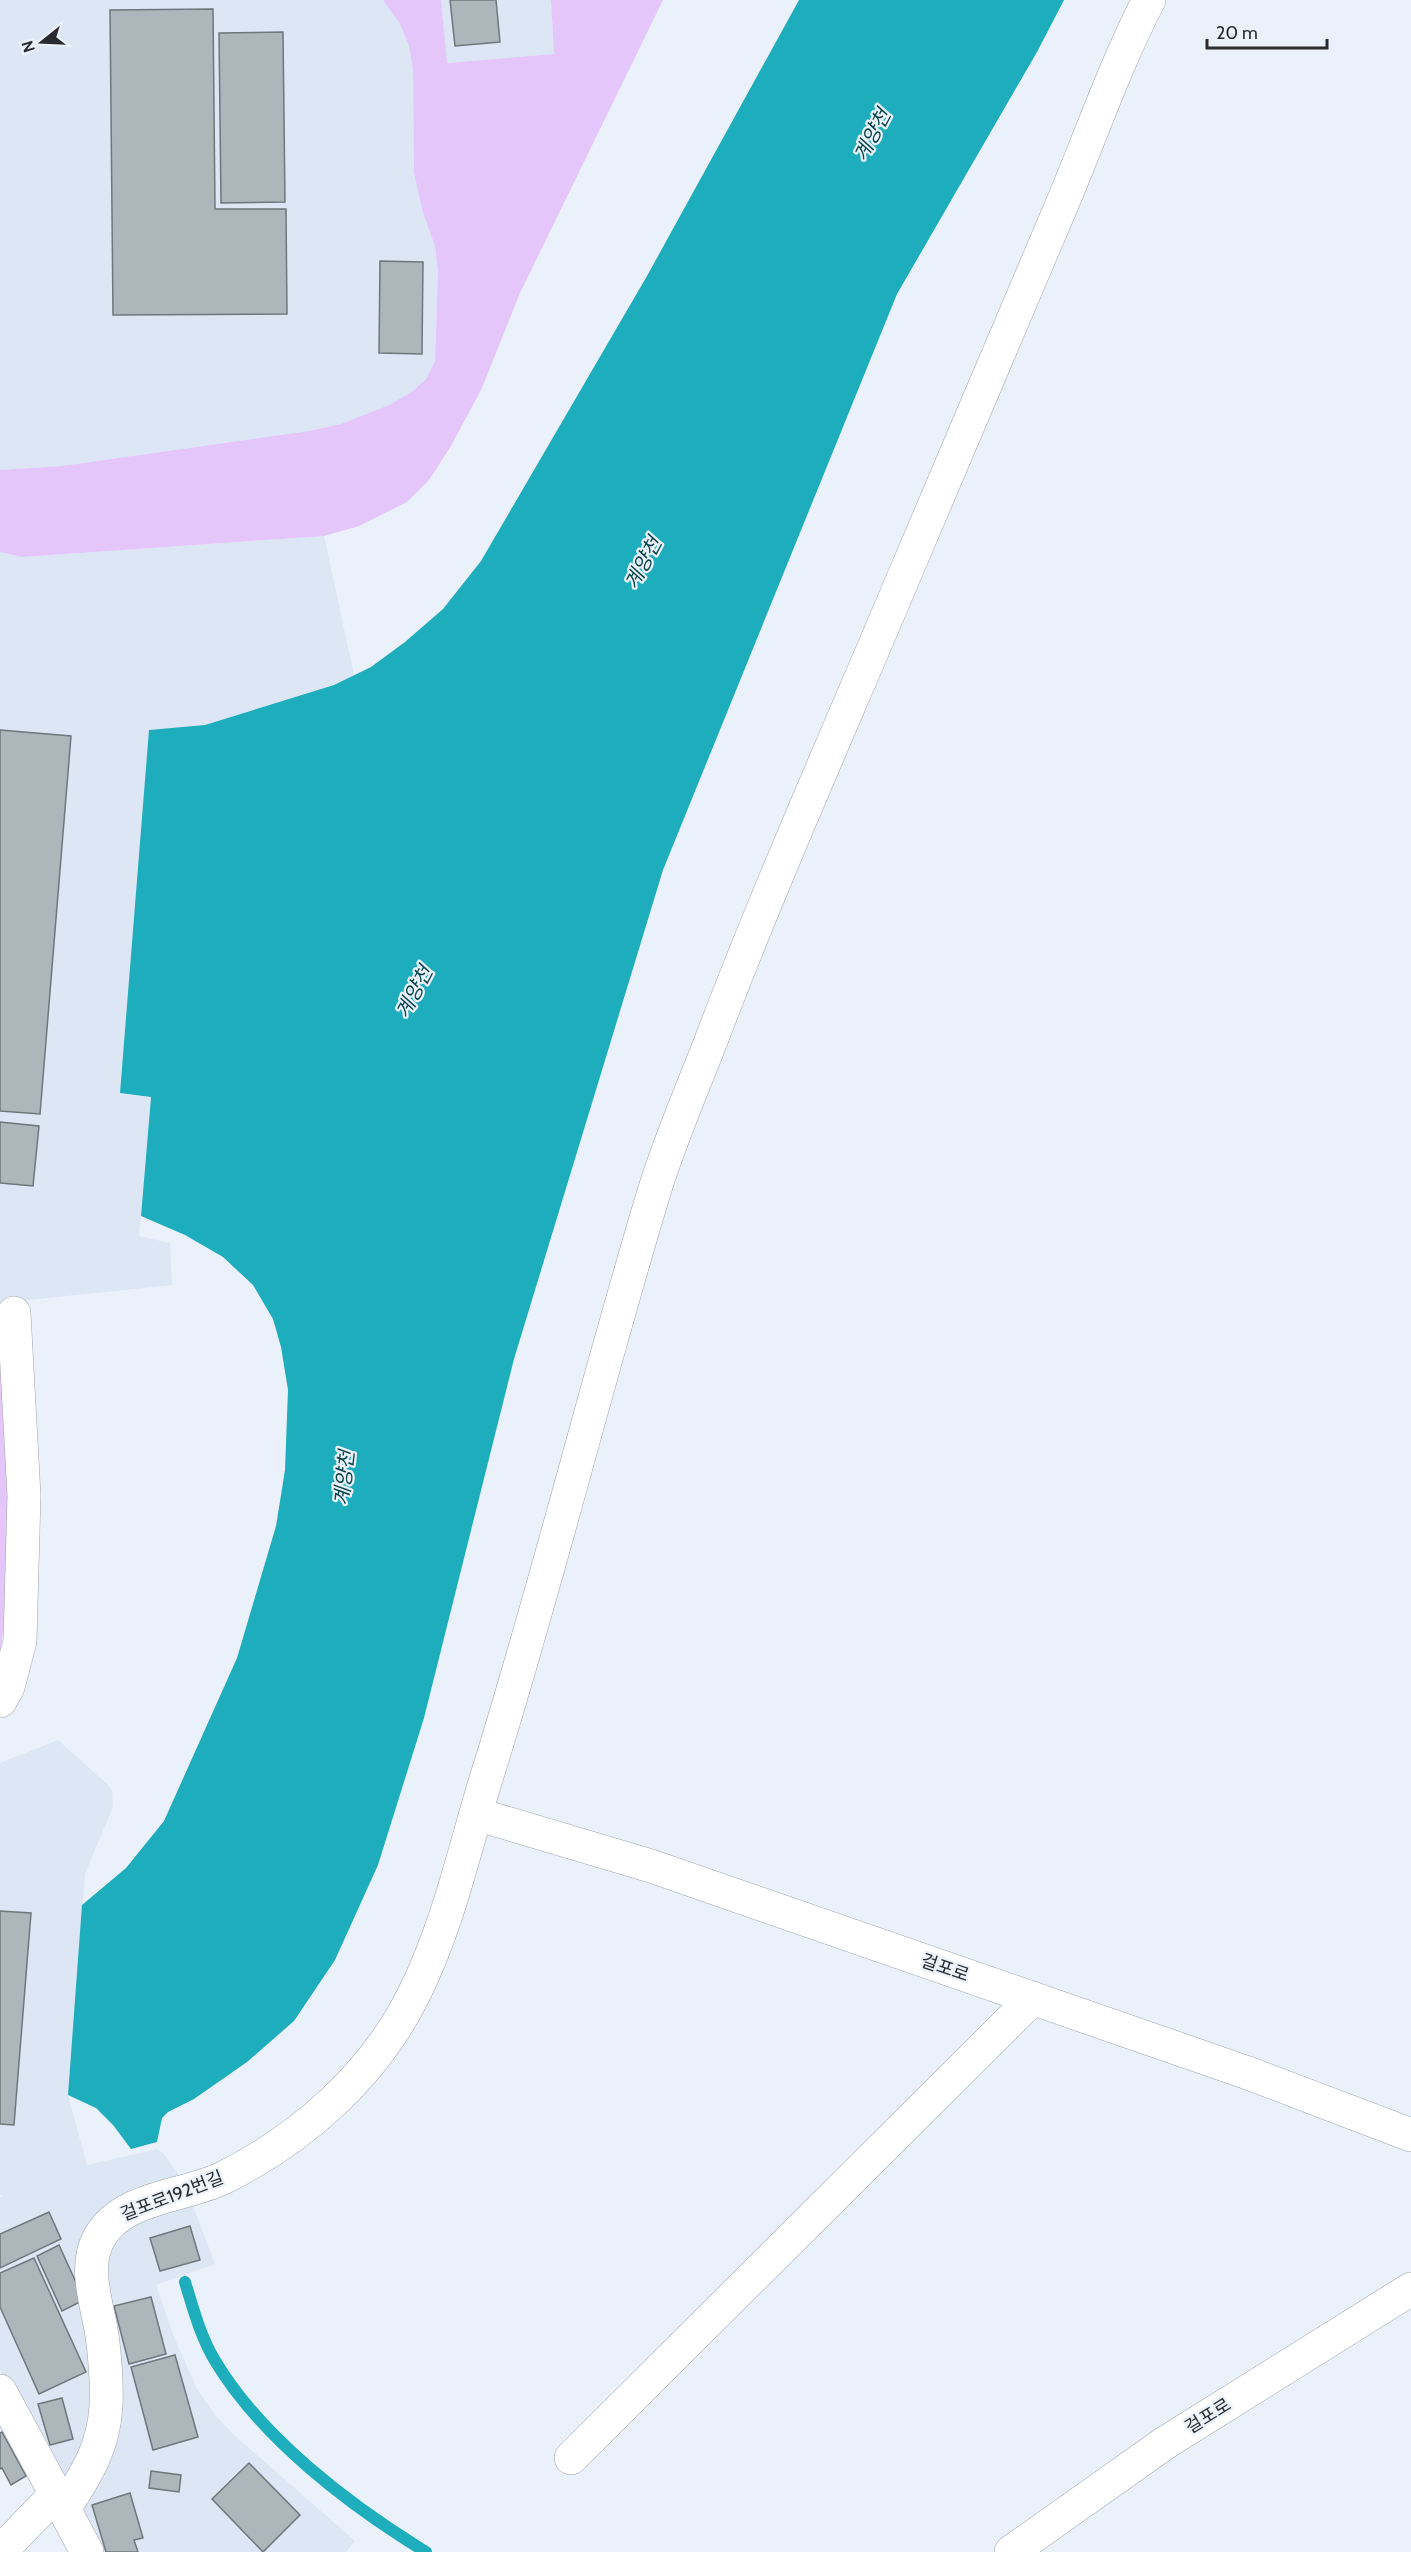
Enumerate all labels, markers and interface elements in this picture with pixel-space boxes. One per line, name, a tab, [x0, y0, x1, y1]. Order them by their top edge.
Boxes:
north arrow	[12, 12, 72, 72]
scale bar	[1207, 12, 1327, 50]
text: 20 m	[1216, 22, 1258, 44]
text: N	[17, 38, 39, 55]
water label: 계양천	[848, 103, 897, 165]
water label: 계양천	[619, 531, 668, 593]
water label: 계양천	[390, 960, 439, 1022]
water label: 계양천	[329, 1447, 359, 1507]
street label: 걸포로	[918, 1950, 972, 1986]
street label: 걸포로192번길	[117, 2166, 227, 2226]
street label: 걸포로	[1181, 2394, 1235, 2438]

